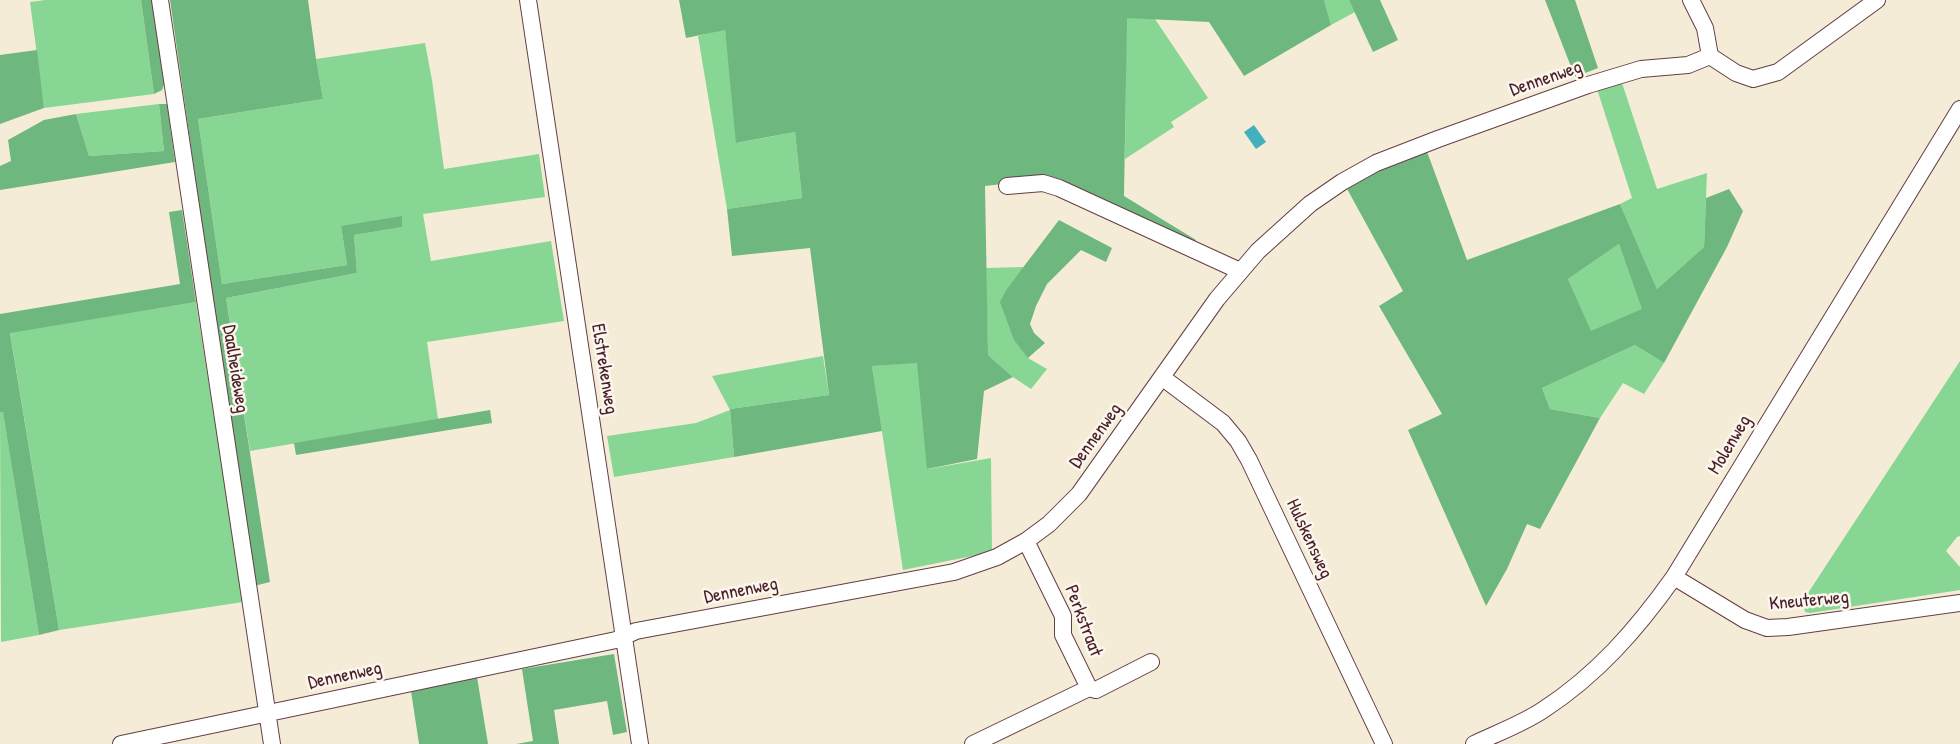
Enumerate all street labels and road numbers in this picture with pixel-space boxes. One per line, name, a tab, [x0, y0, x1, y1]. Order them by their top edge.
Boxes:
street label: Dennenweg	[1507, 56, 1585, 102]
street label: Elstrekenweg	[586, 322, 622, 416]
street label: Daalheideweg	[217, 323, 253, 415]
street label: Dennenweg	[1065, 399, 1127, 473]
street label: Molenweg	[1703, 411, 1757, 479]
street label: Hulskensweg	[1281, 496, 1337, 582]
street label: Dennenweg	[702, 573, 780, 609]
street label: Perkstraat	[1059, 582, 1107, 660]
street label: Kneuterweg	[1768, 586, 1850, 616]
street label: Dennenweg	[306, 657, 384, 695]

